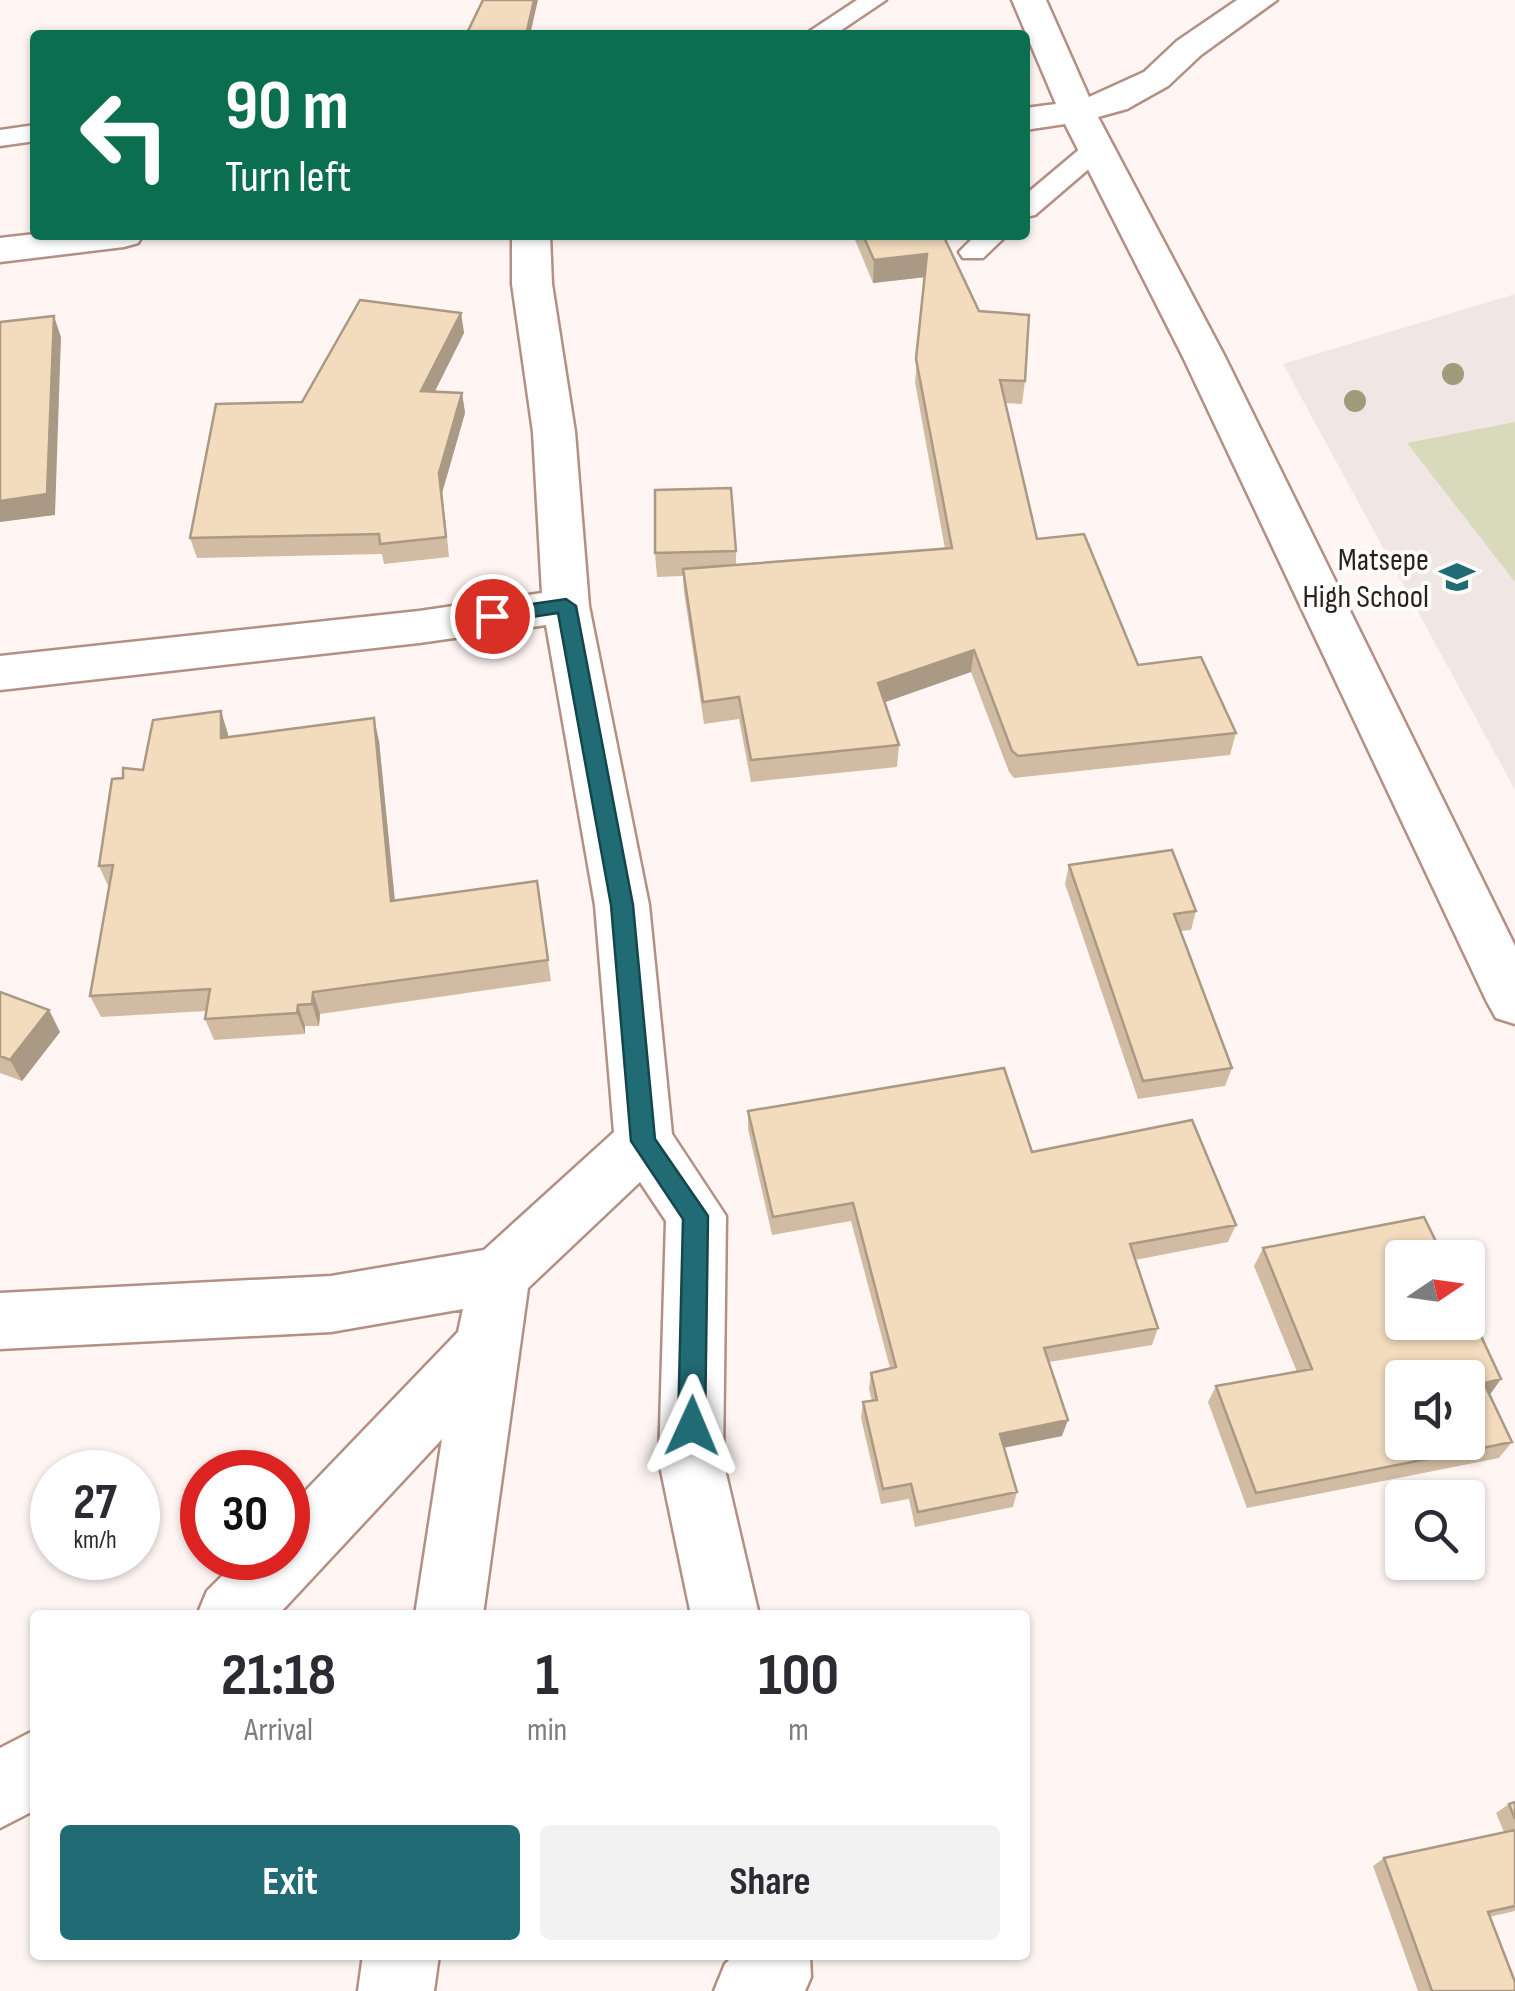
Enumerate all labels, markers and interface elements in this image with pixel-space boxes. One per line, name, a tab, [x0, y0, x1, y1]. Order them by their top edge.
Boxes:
text: 90 m	[225, 65, 349, 149]
icon: left	[60, 70, 190, 200]
text: Turn left	[225, 150, 351, 205]
place label: Matsepe High School	[1303, 541, 1429, 617]
school or university icon: Matsepe High School	[1438, 558, 1476, 596]
pin	[450, 574, 535, 659]
icon: arrive	[465, 589, 520, 644]
north arrow	[1385, 1240, 1485, 1340]
map controls	[1385, 1240, 1485, 1580]
button: sound	[1385, 1360, 1485, 1460]
position arrow	[640, 1374, 744, 1478]
speed limit sign: 30	[180, 1450, 310, 1580]
text: 27	[73, 1473, 117, 1533]
button: search	[1385, 1480, 1485, 1580]
text: km/h	[73, 1525, 117, 1556]
text: 21:18	[221, 1640, 336, 1712]
text: 1	[535, 1640, 559, 1712]
text: 100	[758, 1640, 839, 1712]
text: Arrival	[244, 1711, 313, 1750]
text: min	[527, 1711, 567, 1750]
text: m	[788, 1711, 809, 1750]
button: Exit	[60, 1825, 520, 1940]
button: Share	[540, 1825, 1000, 1940]

